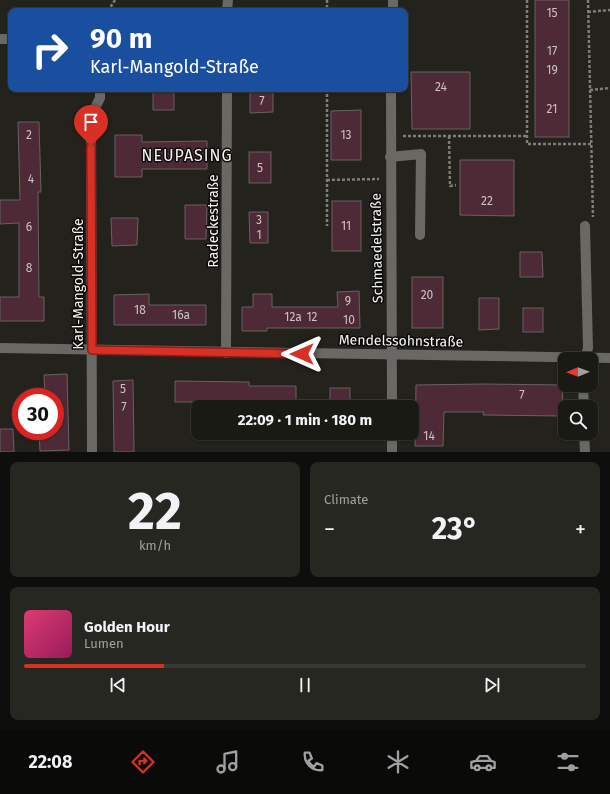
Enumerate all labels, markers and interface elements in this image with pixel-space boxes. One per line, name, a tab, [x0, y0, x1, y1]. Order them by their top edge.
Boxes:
house number: 15	[546, 6, 558, 20]
text: 90 m	[90, 22, 152, 55]
icon: right	[24, 24, 76, 76]
house number: 17	[547, 44, 557, 58]
text: Karl-Mangold-Straße	[90, 56, 259, 78]
house number: 19	[546, 63, 558, 77]
house number: 24	[435, 80, 448, 94]
house number: 7	[259, 94, 265, 108]
house number: 21	[547, 102, 557, 116]
pin	[74, 105, 108, 146]
icon: arrive	[80, 111, 102, 133]
house number: 2	[26, 128, 32, 142]
house number: 13	[340, 128, 352, 142]
district label: NEUPASING	[141, 146, 233, 165]
house number: 5	[257, 161, 263, 175]
house number: 4	[28, 172, 35, 186]
street label: Radeckestraße	[205, 174, 222, 268]
street label: Schmaedelstraße	[368, 193, 386, 303]
house number: 22	[481, 194, 493, 208]
house number: 3	[256, 213, 262, 227]
street label: Karl-Mangold-Straße	[70, 218, 87, 350]
house number: 11	[341, 219, 351, 233]
house number: 6	[26, 220, 32, 234]
house number: 1	[256, 228, 262, 242]
house number: 8	[26, 261, 33, 275]
house number: 20	[421, 288, 434, 302]
house number: 9	[345, 294, 351, 308]
house number: 18	[134, 303, 146, 317]
house number: 16a	[172, 308, 190, 322]
house number: 12a	[284, 310, 302, 324]
house number: 12	[306, 310, 318, 324]
house number: 10	[343, 313, 355, 327]
street label: Mendelssohnstraße	[339, 331, 463, 351]
position arrow	[281, 333, 323, 375]
north arrow	[558, 352, 598, 392]
map controls	[558, 352, 598, 440]
house number: 5	[120, 382, 126, 396]
speed limit sign: 30	[12, 388, 64, 440]
house number: 7	[519, 388, 525, 402]
house number: 7	[121, 400, 127, 414]
button: search	[558, 400, 598, 440]
text: 22:09 · 1 min · 180 m	[238, 411, 372, 429]
house number: 14	[423, 429, 435, 443]
text: 22	[128, 480, 182, 543]
text: Climate	[324, 492, 368, 507]
text: 23°	[432, 511, 478, 547]
text: −	[324, 516, 335, 543]
text: +	[575, 516, 586, 543]
text: km/h	[139, 538, 171, 553]
text: Golden Hour	[84, 618, 170, 636]
text: Lumen	[84, 636, 124, 651]
icon: previous	[107, 674, 129, 696]
icon: pause	[294, 674, 316, 696]
icon: next	[481, 674, 503, 696]
icon: directions	[129, 748, 157, 776]
icon: music	[214, 748, 242, 776]
icon: phone	[299, 748, 327, 776]
icon: climate	[384, 748, 412, 776]
icon: car	[469, 748, 497, 776]
icon: filters	[554, 748, 582, 776]
text: 22:08	[28, 751, 72, 773]

